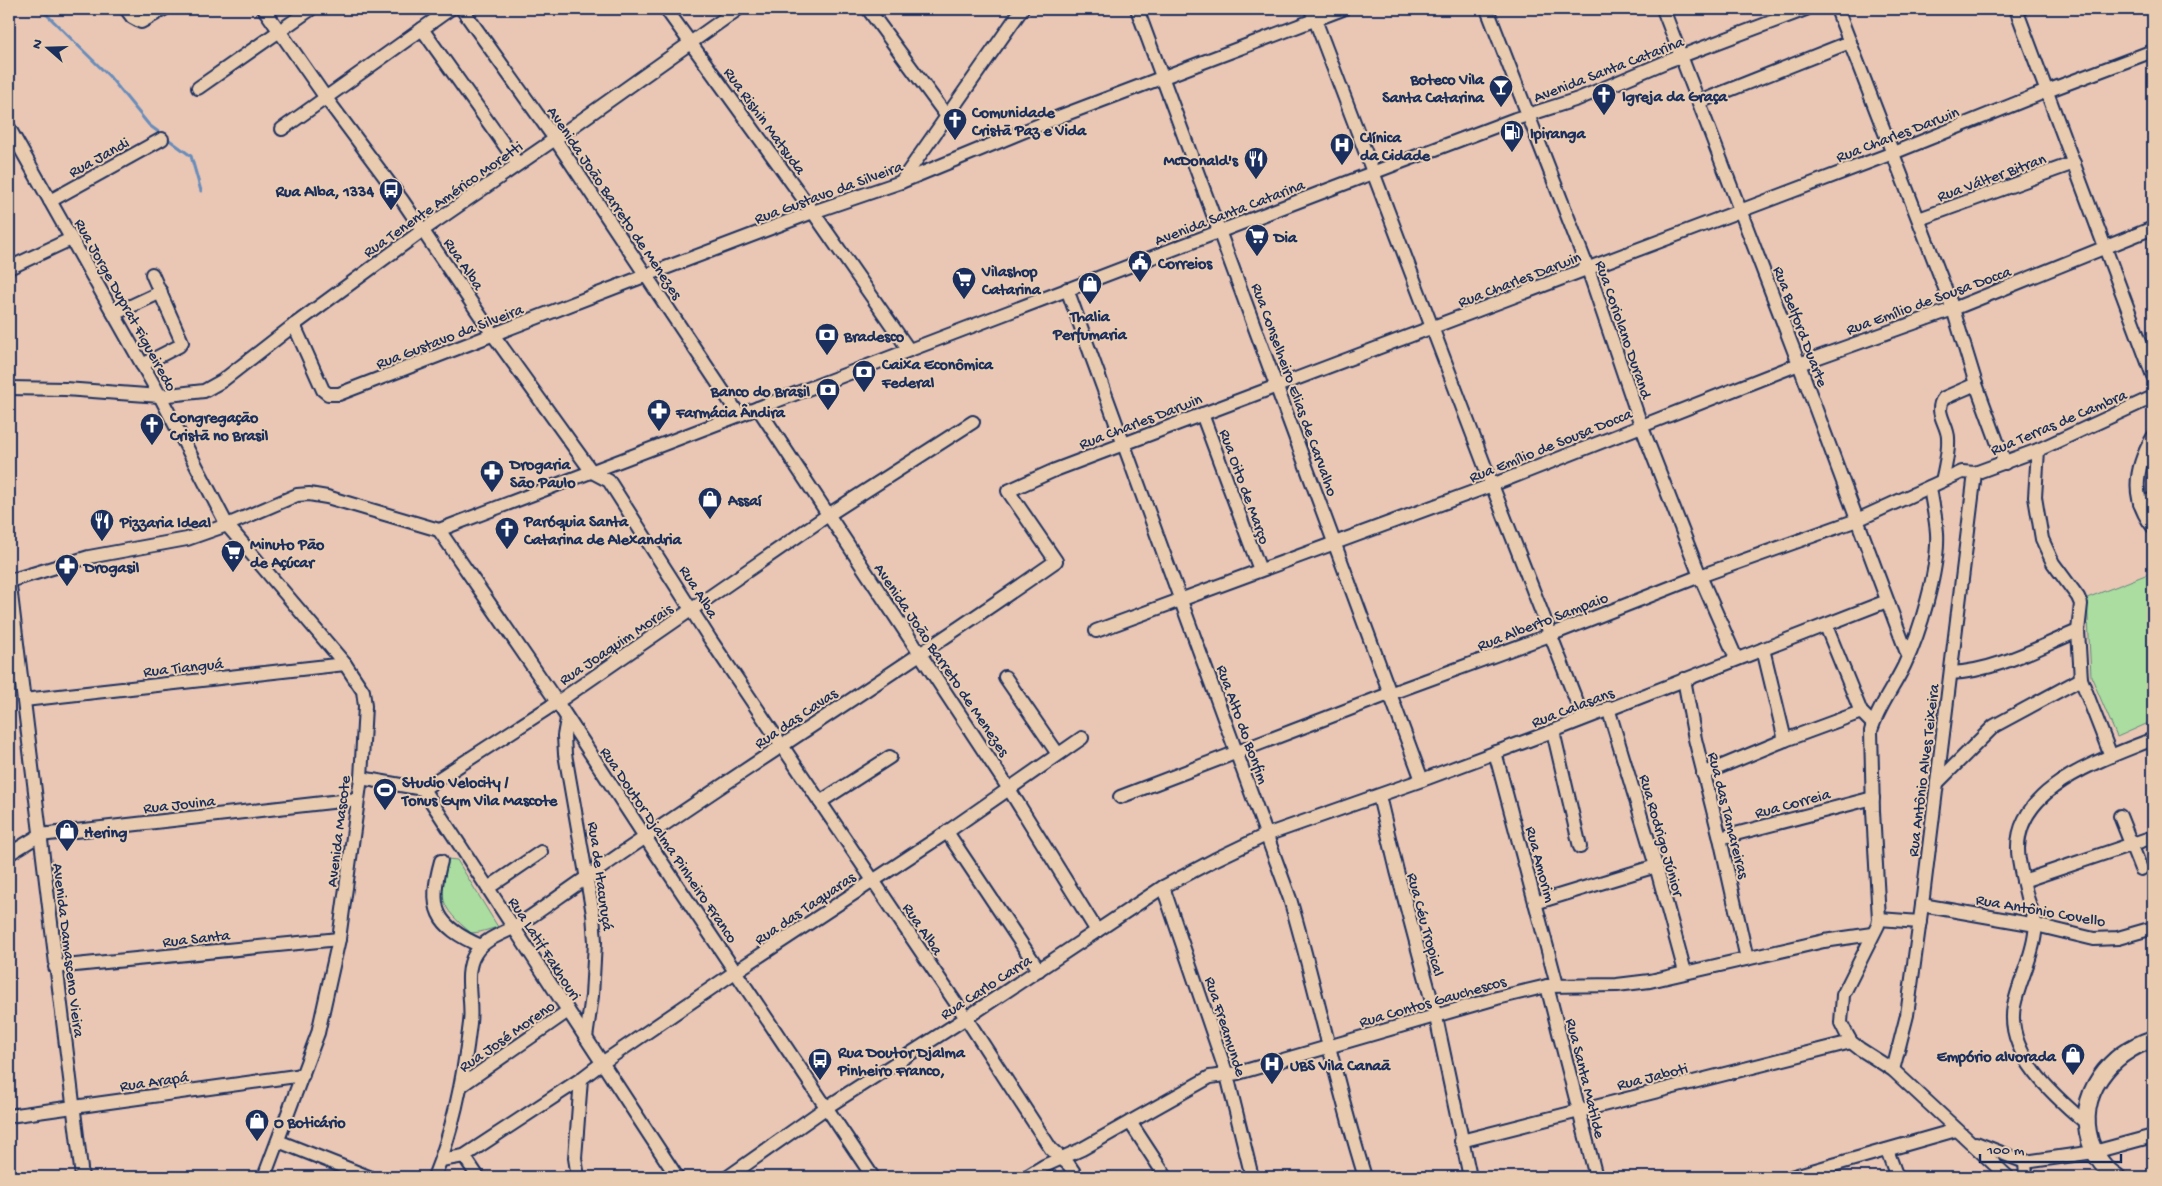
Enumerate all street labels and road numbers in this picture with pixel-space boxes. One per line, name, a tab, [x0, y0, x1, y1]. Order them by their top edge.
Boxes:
street label: Avenida Santa Catarina	[1531, 33, 1688, 109]
street label: Rua Rishin Matsuda	[718, 65, 809, 180]
street label: Avenida João Barreto de Menezes	[541, 104, 686, 305]
street label: Rua Charles Darwin	[1834, 104, 1963, 168]
street label: Rua Jandi	[66, 135, 133, 183]
street label: Rua Tenente Américo Moretti	[360, 138, 528, 263]
street label: Rua Válter Bitran	[1935, 151, 2050, 208]
street label: Rua Gustavo da Silveira	[752, 158, 907, 230]
street label: Avenida Santa Catarina	[1152, 176, 1309, 252]
street label: Rua Jorge Duprat Figueiredo	[68, 216, 179, 395]
street label: Rua Alba	[438, 235, 487, 296]
street label: Rua Charles Darwin	[1456, 249, 1585, 313]
street label: Rua Coriolano Durand	[1589, 259, 1655, 403]
street label: Rua Emílio de Sousa Docca	[1844, 263, 2015, 341]
street label: Rua Belford Duarte	[1767, 264, 1831, 391]
street label: Rua Conselheiro Elias de Carvalho	[1245, 281, 1340, 499]
street label: Rua Gustavo da Silveira	[374, 301, 528, 375]
street label: Rua Terras de Cambra	[1988, 386, 2131, 462]
street label: Rua Charles Darwin	[1077, 391, 1206, 455]
street label: Rua Emílio de Sousa Docca	[1467, 405, 1637, 489]
street label: Rua Oito de Março	[1213, 427, 1272, 547]
street label: Avenida João Barreto de Menezes	[868, 561, 1013, 762]
street label: Rua Alba	[673, 563, 721, 624]
street label: Rua Alberto Sampaio	[1475, 590, 1611, 657]
street label: Rua Joaquim Morais	[556, 600, 678, 691]
street label: Rua Tianguá	[143, 656, 225, 683]
street label: Rua Alto do Bonfim	[1210, 663, 1271, 788]
street label: Rua Antônio Alves Teixeira	[1905, 682, 1946, 858]
street label: Rua Calasans	[1529, 684, 1618, 734]
street label: Rua das Cavas	[752, 685, 843, 755]
street label: Rua Doutor Djalma Pinheiro Franco	[594, 744, 740, 948]
street label: Rua das Tamareiras	[1702, 751, 1752, 882]
street label: Rua Rodrigo Júnior	[1633, 773, 1686, 900]
street label: Avenida Mascote	[324, 774, 357, 888]
street label: Rua Correia	[1753, 786, 1834, 825]
street label: Rua Jovina	[142, 793, 217, 820]
street label: Rua de Itacuruçá	[581, 821, 616, 933]
street label: Rua Amorim	[1519, 825, 1558, 906]
street label: Avenida Damasceno Vieira	[46, 862, 87, 1040]
street label: Rua das Taquaras	[752, 868, 861, 951]
street label: Rua Céu Tropical	[1401, 871, 1447, 979]
street label: Rua Antônio Covello	[1974, 892, 2107, 933]
street label: Rua Latif Fakhouri	[502, 895, 584, 1005]
street label: Rua Alba	[897, 900, 946, 961]
street label: Rua Santa	[162, 927, 232, 953]
street label: Rua Carlo Carra	[938, 952, 1037, 1026]
street label: Rua Contos Gauchescos	[1357, 973, 1510, 1033]
street label: Rua Freamunde	[1199, 975, 1249, 1080]
street label: Rua José Moreno	[456, 998, 560, 1078]
street label: Rua Santa Matilde	[1560, 1017, 1608, 1141]
street label: Rua Jaboti	[1615, 1060, 1690, 1096]
street label: Rua Arapá	[119, 1069, 191, 1098]

